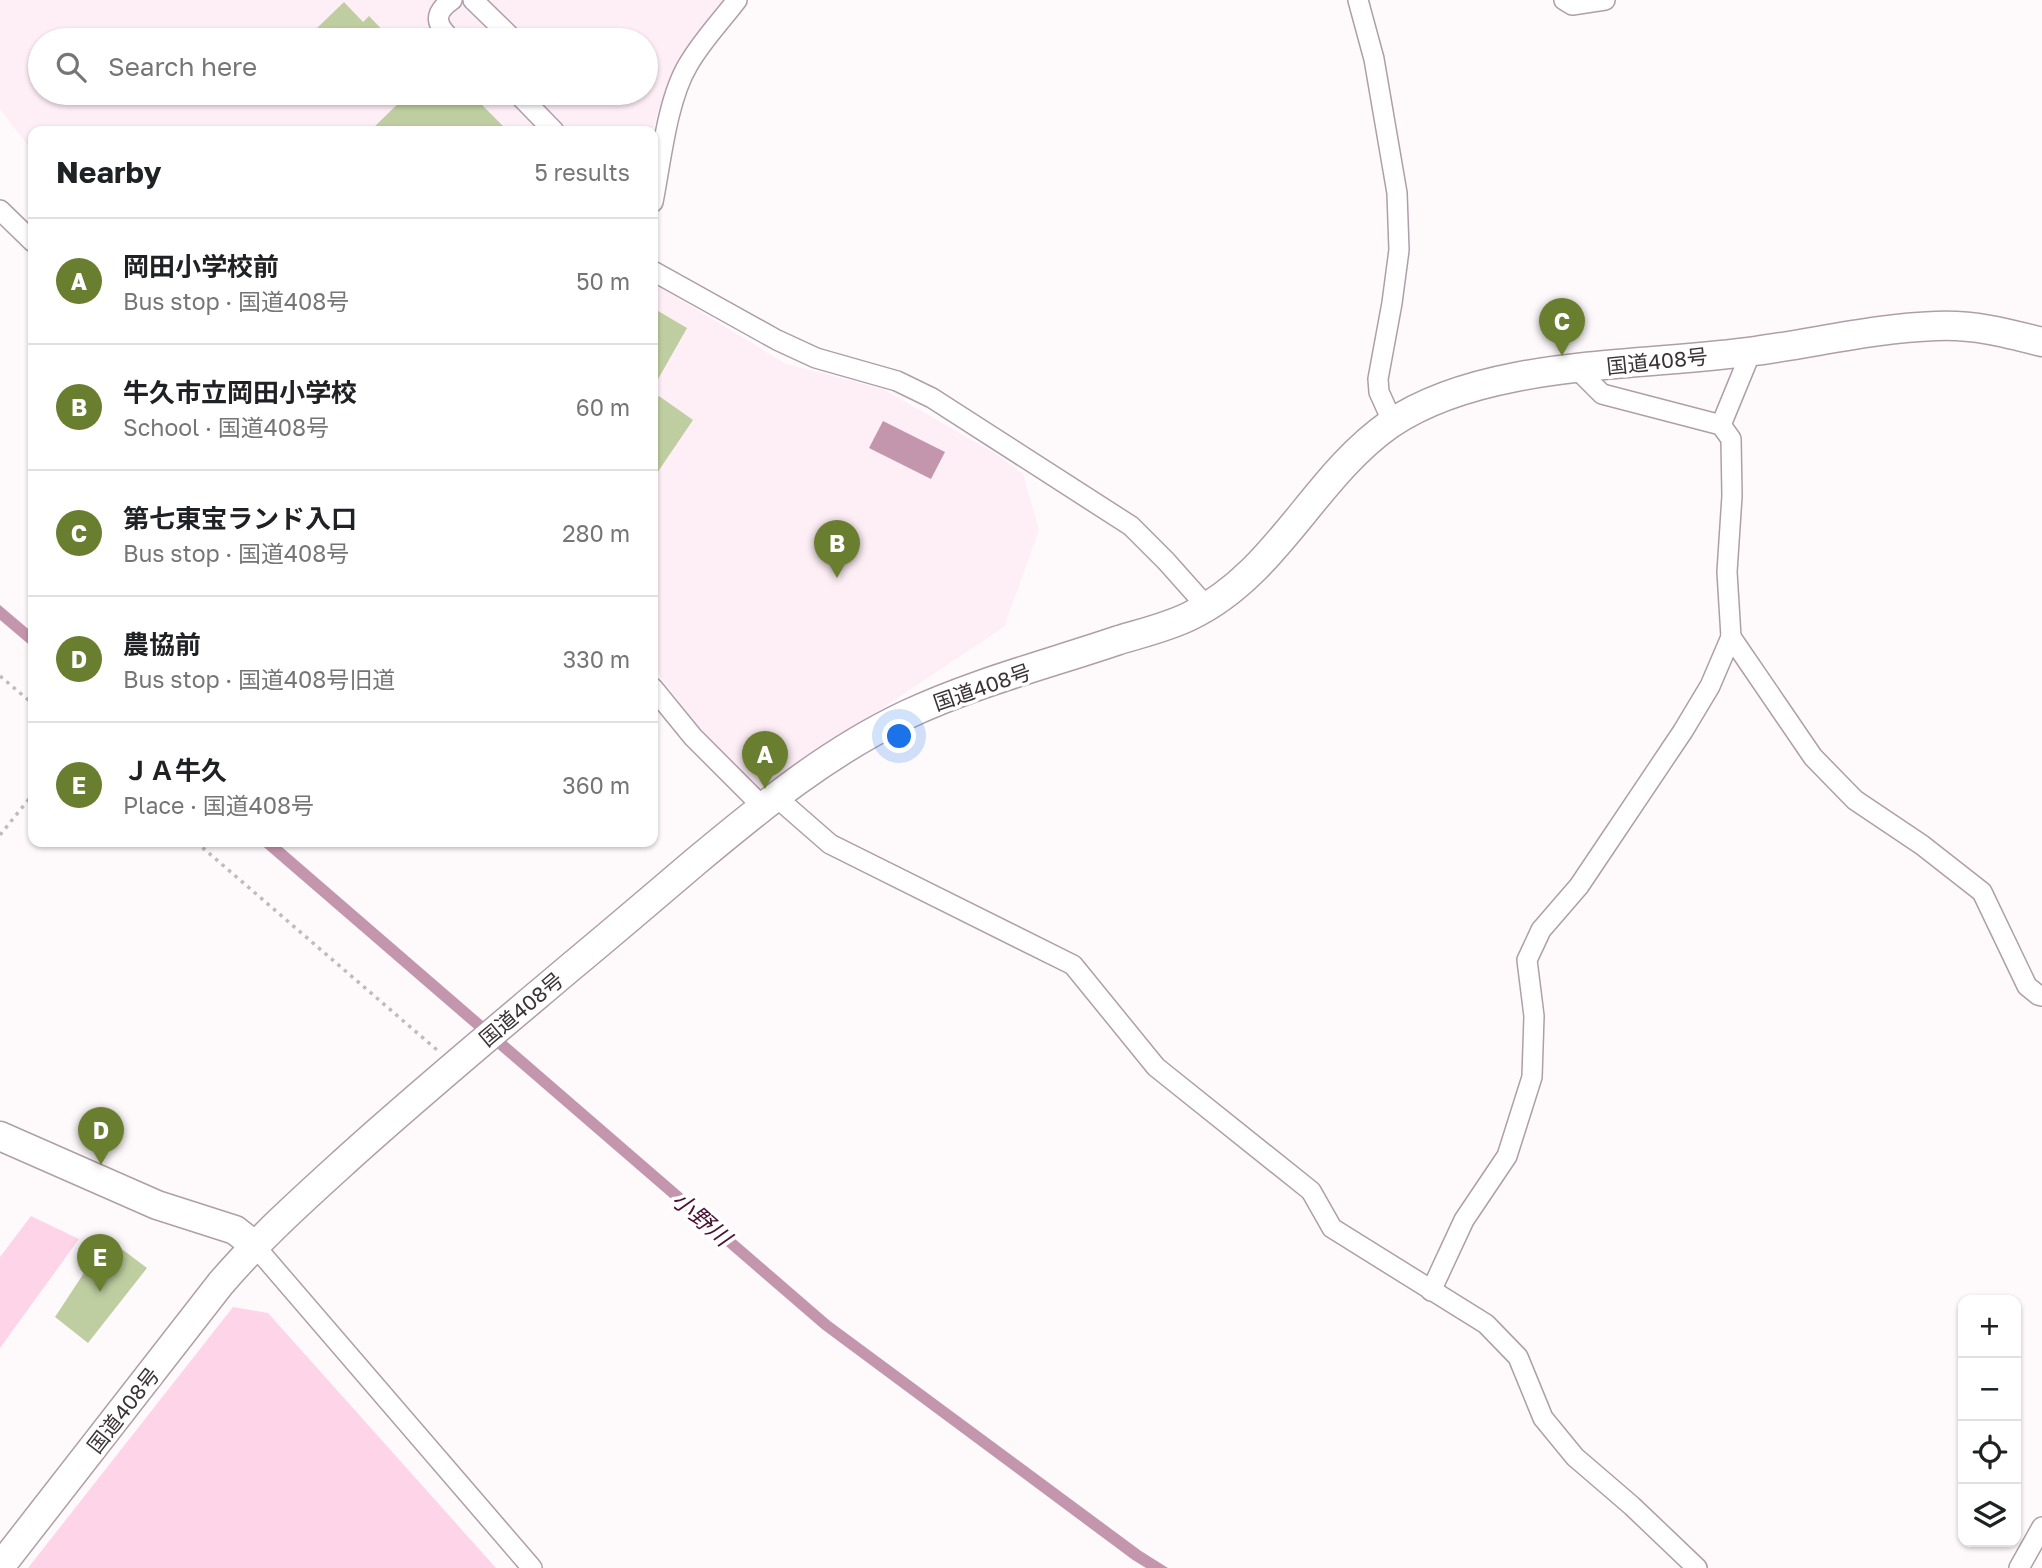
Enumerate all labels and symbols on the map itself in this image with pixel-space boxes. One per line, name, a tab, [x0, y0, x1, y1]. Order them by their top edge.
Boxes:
pin: C	[1539, 298, 1585, 356]
street label: 国道408号	[1605, 343, 1709, 379]
pin: B	[814, 520, 860, 578]
street label: 国道408号	[930, 658, 1034, 716]
your location	[882, 719, 916, 753]
pin: A	[742, 731, 788, 789]
street label: 国道408号	[474, 966, 568, 1052]
pin: D	[78, 1107, 124, 1165]
water label: 小野川	[667, 1185, 739, 1253]
pin: E	[77, 1234, 123, 1292]
street label: 国道408号	[81, 1362, 165, 1458]

